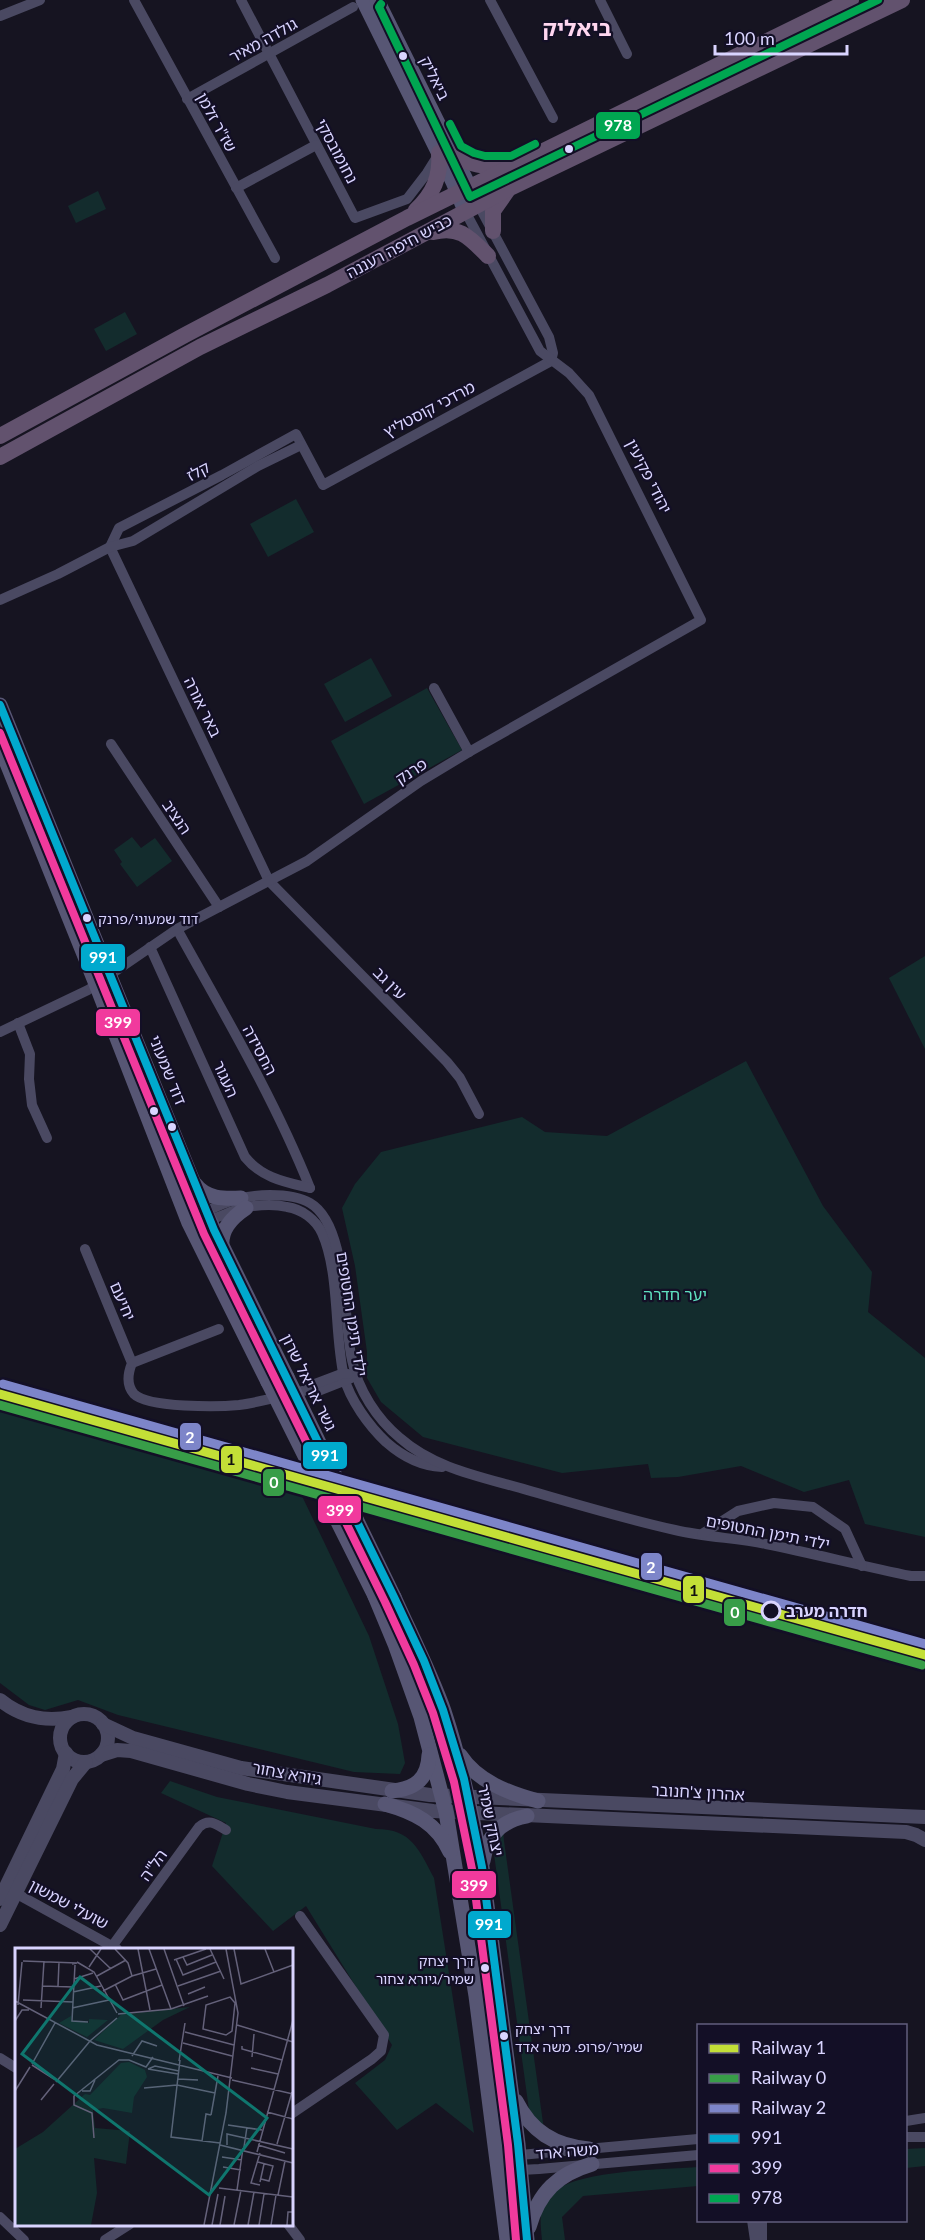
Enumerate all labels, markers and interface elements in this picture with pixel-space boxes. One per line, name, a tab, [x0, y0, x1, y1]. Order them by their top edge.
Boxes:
street label: גולדה מאיר	[225, 13, 300, 66]
district label: ביאליק	[542, 14, 612, 41]
scale bar	[715, 18, 847, 56]
text: 100 m	[724, 27, 775, 49]
unlabelled marker	[397, 50, 409, 62]
street label: ביאליק	[417, 52, 454, 103]
street label: שז"ר זלמן	[193, 89, 241, 155]
line badge: 978	[595, 111, 641, 140]
street label: נחומובסקי	[313, 115, 362, 186]
text: 978	[604, 115, 632, 134]
unlabelled marker	[563, 143, 575, 155]
street label: כביש חיפה רעננה	[343, 210, 455, 281]
street label: מרדכי קוסטליץ	[380, 377, 478, 441]
street label: יהודי פקיעין	[623, 436, 676, 516]
street label: קלז	[183, 457, 213, 484]
street label: באר אורה	[181, 673, 226, 740]
street label: פרנק	[391, 753, 430, 788]
street label: הנציב	[159, 796, 196, 838]
place label: דוד שמעוני/פרנק	[98, 910, 199, 927]
marker: דוד שמעוני/פרנק	[81, 912, 93, 924]
line badge: 991	[80, 943, 126, 972]
text: 991	[89, 947, 117, 966]
street label: עין גב	[370, 962, 411, 1003]
line badge: 399	[95, 1008, 141, 1037]
text: 399	[104, 1012, 132, 1031]
street label: החסידה	[239, 1021, 282, 1078]
street label: דוד שמעוני	[146, 1032, 191, 1108]
street label: העגור	[210, 1057, 243, 1100]
unlabelled marker	[148, 1105, 160, 1117]
unlabelled marker	[166, 1121, 178, 1133]
street label: ילדי תימן החטופים	[333, 1250, 372, 1378]
street label: יחיעם	[107, 1279, 140, 1323]
park label: יער חדרה	[643, 1284, 707, 1303]
street label: גשר אריאל שרון	[278, 1330, 341, 1433]
line badge: 2	[179, 1422, 202, 1451]
text: 2	[185, 1427, 195, 1446]
line badge: 991	[302, 1441, 348, 1470]
line badge: 1	[220, 1445, 243, 1474]
text: 991	[311, 1445, 339, 1464]
text: 1	[226, 1449, 236, 1468]
line badge: 0	[262, 1468, 285, 1497]
text: 0	[269, 1472, 279, 1491]
line badge: 399	[317, 1495, 362, 1524]
text: 399	[326, 1500, 354, 1519]
street label: ילדי תימן החטופים	[704, 1510, 832, 1553]
line badge: 2	[640, 1552, 663, 1581]
text: 2	[646, 1557, 656, 1576]
line badge: 1	[682, 1575, 705, 1604]
text: 1	[689, 1580, 699, 1599]
line badge: 0	[723, 1598, 746, 1627]
marker: חדרה מערב	[761, 1601, 781, 1621]
place label: חדרה מערב	[786, 1601, 868, 1620]
text: 0	[730, 1602, 740, 1621]
street label: גיורא צחור	[251, 1757, 323, 1788]
street label: אהרון צ'חנובר	[651, 1780, 745, 1803]
street label: יצחק שמיר	[475, 1782, 508, 1858]
street label: הל"ה	[135, 1845, 170, 1884]
line badge: 399	[451, 1870, 497, 1899]
street label: שועלי שמשון	[26, 1875, 112, 1932]
text: 399	[460, 1875, 488, 1894]
line badge: 991	[467, 1910, 512, 1939]
text: 991	[475, 1914, 503, 1933]
inset map	[15, 1948, 292, 2225]
place label: דרך יצחק שמיר/גיורא צחור	[376, 1952, 474, 1987]
marker: דרך יצחק שמיר/גיורא צחור	[479, 1962, 491, 1974]
place label: דרך יצחק שמיר/פרופ. משה אדד	[515, 2020, 643, 2055]
legend	[697, 2024, 907, 2222]
marker: דרך יצחק שמיר/פרופ. משה אדד	[498, 2030, 510, 2042]
text: Railway 1	[751, 2036, 826, 2058]
text: Railway 0	[751, 2066, 826, 2088]
text: Railway 2	[751, 2096, 826, 2118]
text: 991	[751, 2126, 782, 2148]
street label: משה ארד	[534, 2138, 599, 2163]
text: 399	[751, 2156, 782, 2178]
text: 978	[751, 2186, 782, 2208]

